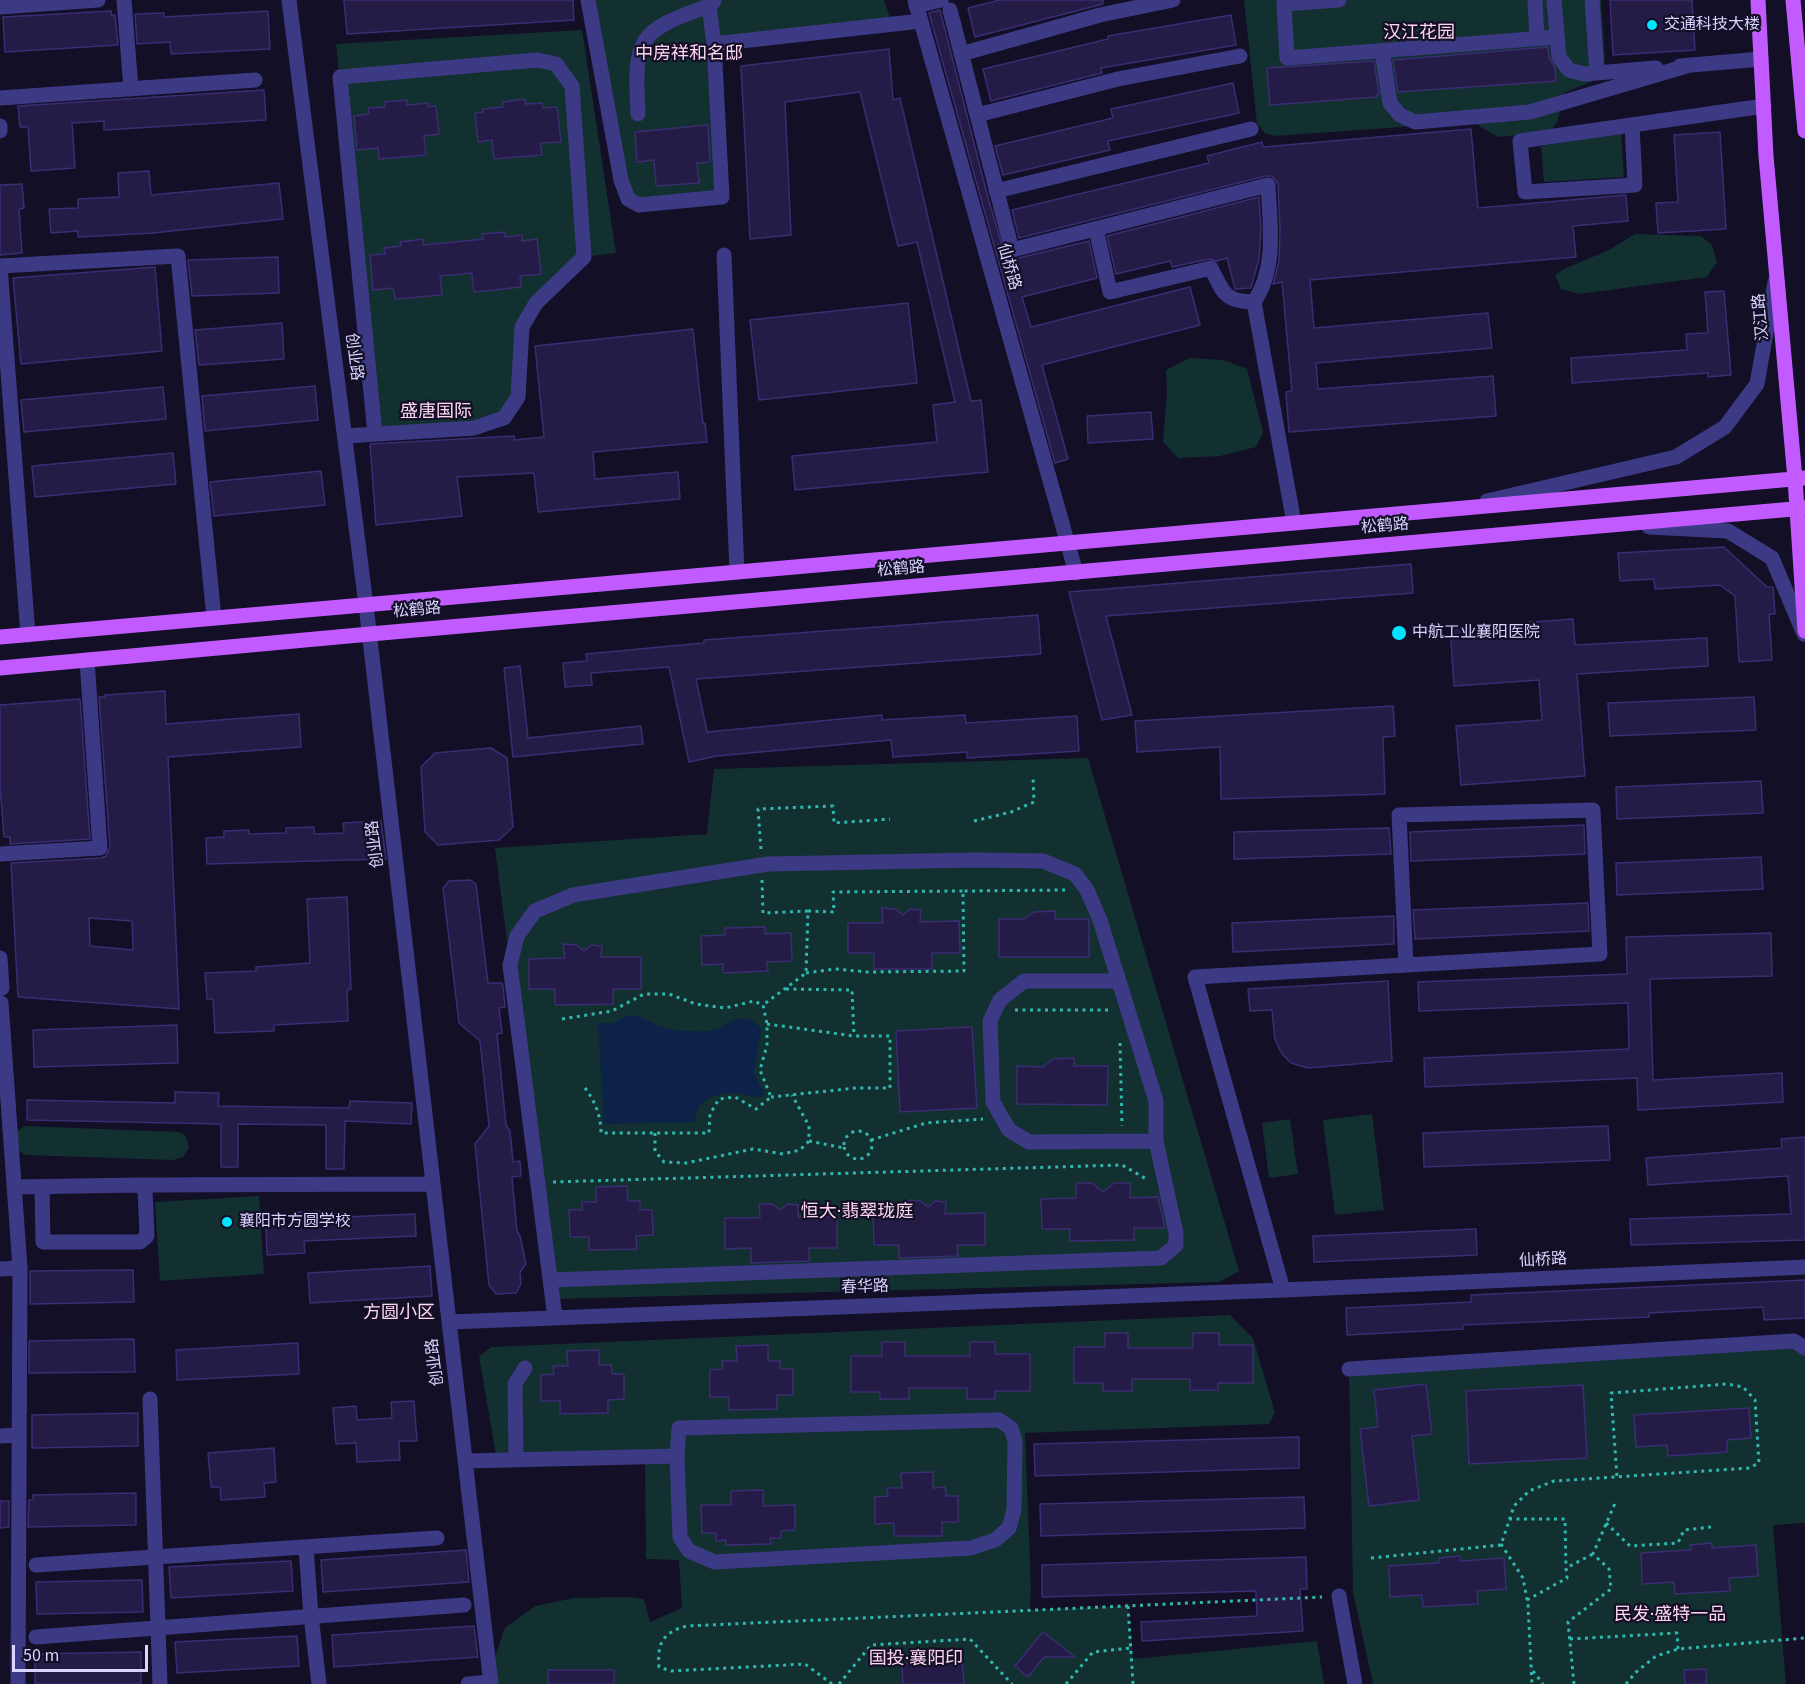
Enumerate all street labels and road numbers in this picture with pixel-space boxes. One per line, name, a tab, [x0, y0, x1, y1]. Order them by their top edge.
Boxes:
street label: 仙桥路	[992, 241, 1024, 293]
street label: 汉江路	[1750, 292, 1774, 342]
street label: 创业路	[341, 332, 365, 382]
street label: 松鹤路	[1360, 515, 1410, 539]
street label: 松鹤路	[876, 558, 926, 582]
street label: 松鹤路	[392, 599, 442, 623]
street label: 创业路	[364, 819, 388, 869]
street label: 仙桥路	[1519, 1250, 1567, 1272]
street label: 春华路	[841, 1278, 889, 1298]
street label: 创业路	[424, 1337, 448, 1387]

